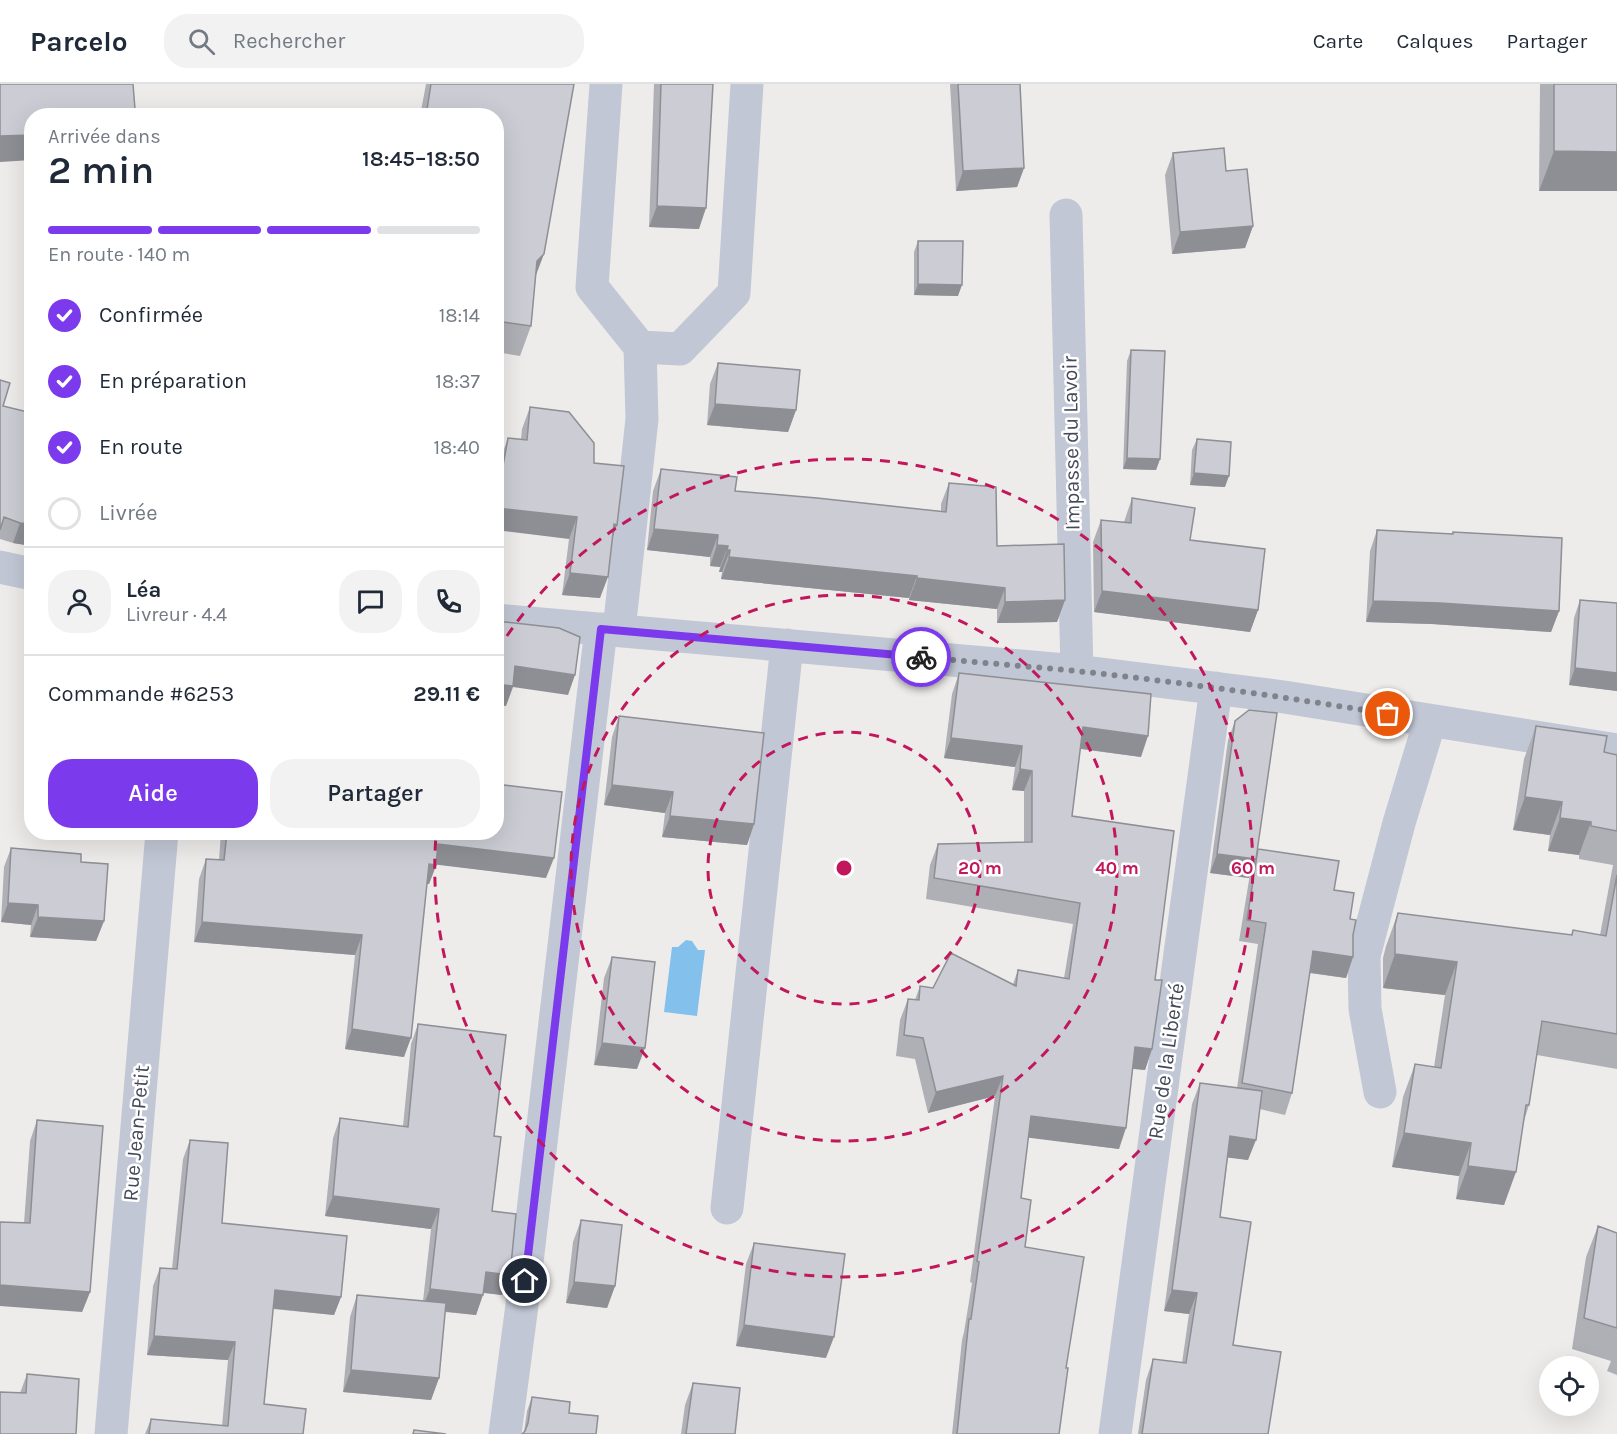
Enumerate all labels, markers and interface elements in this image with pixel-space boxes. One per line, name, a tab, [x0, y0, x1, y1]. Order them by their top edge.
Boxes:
search box	[164, 14, 584, 68]
text: Parcelo	[30, 25, 128, 58]
icon: search	[185, 25, 218, 58]
text: Rechercher	[233, 28, 345, 54]
text: Carte	[1313, 29, 1363, 53]
text: Calques	[1396, 29, 1474, 53]
text: Partager	[1507, 29, 1587, 53]
text: Arrivée dans	[48, 125, 161, 148]
text: 18:45–18:50	[362, 146, 480, 172]
text: 2 min	[48, 147, 154, 193]
text: En route · 140 m	[48, 243, 190, 266]
icon: check	[48, 299, 81, 332]
text: Confirmée	[99, 302, 203, 328]
text: 18:14	[439, 304, 480, 327]
street label: Impasse du Lavoir	[1057, 355, 1085, 531]
icon: check	[48, 365, 81, 398]
text: En préparation	[99, 368, 247, 394]
text: 18:37	[435, 370, 480, 393]
icon: check	[48, 431, 81, 464]
text: En route	[99, 434, 183, 460]
text: 18:40	[433, 436, 480, 459]
text: Livrée	[99, 500, 157, 526]
button: person	[48, 570, 111, 633]
button: chat	[339, 570, 402, 633]
button: phone	[417, 570, 480, 633]
text: Léa	[126, 577, 161, 603]
text: Livreur · 4.4	[126, 603, 227, 626]
courier	[891, 627, 951, 687]
icon: bike	[905, 641, 938, 674]
text: Commande #6253	[48, 681, 234, 707]
text: 29.11 €	[413, 681, 480, 707]
pin	[1362, 688, 1413, 739]
icon: bag	[1371, 697, 1404, 730]
button: Aide	[48, 759, 258, 828]
button: Partager	[270, 759, 480, 828]
text: 20 m	[958, 857, 1002, 879]
text: 40 m	[1095, 857, 1139, 879]
text: 60 m	[1231, 857, 1275, 879]
centre of rings	[834, 858, 854, 878]
street label: Rue de la Liberté	[1143, 981, 1189, 1141]
street label: Rue Jean-Petit	[118, 1064, 154, 1202]
pin	[499, 1255, 550, 1306]
icon: home	[508, 1264, 541, 1297]
map controls	[1539, 1356, 1599, 1416]
button: locate	[1539, 1356, 1599, 1416]

